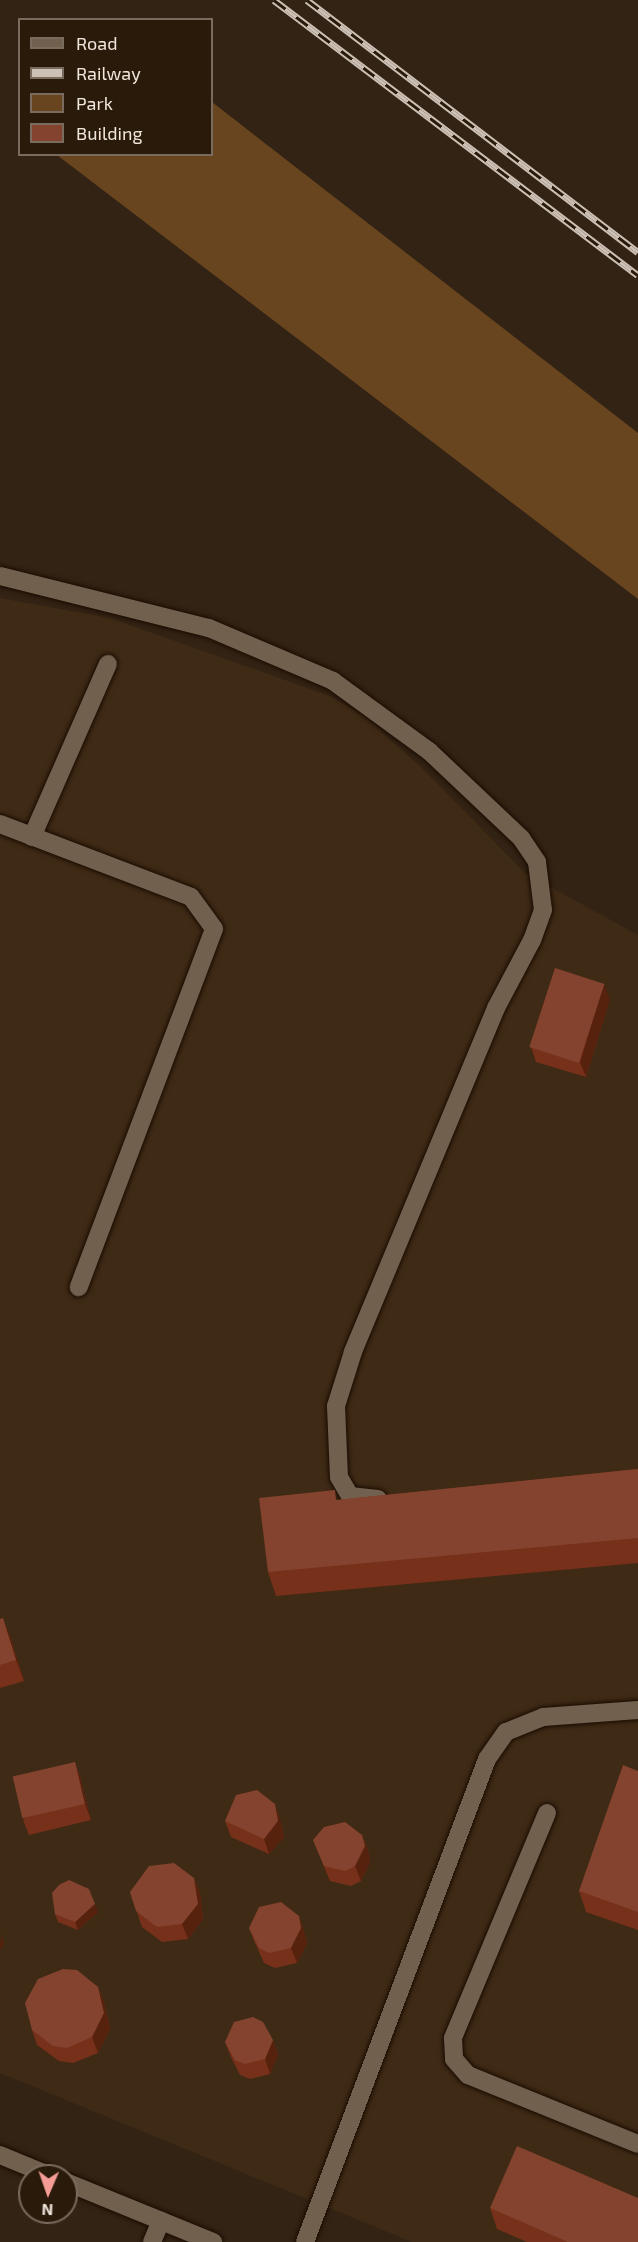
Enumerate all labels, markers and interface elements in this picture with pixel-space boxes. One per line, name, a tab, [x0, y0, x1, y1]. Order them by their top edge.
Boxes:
legend	[18, 18, 213, 156]
text: Road	[76, 32, 117, 54]
text: Railway	[76, 62, 141, 84]
text: Park	[76, 92, 113, 114]
text: Building	[76, 122, 143, 144]
north arrow	[18, 2164, 78, 2224]
text: N	[41, 2201, 54, 2220]

